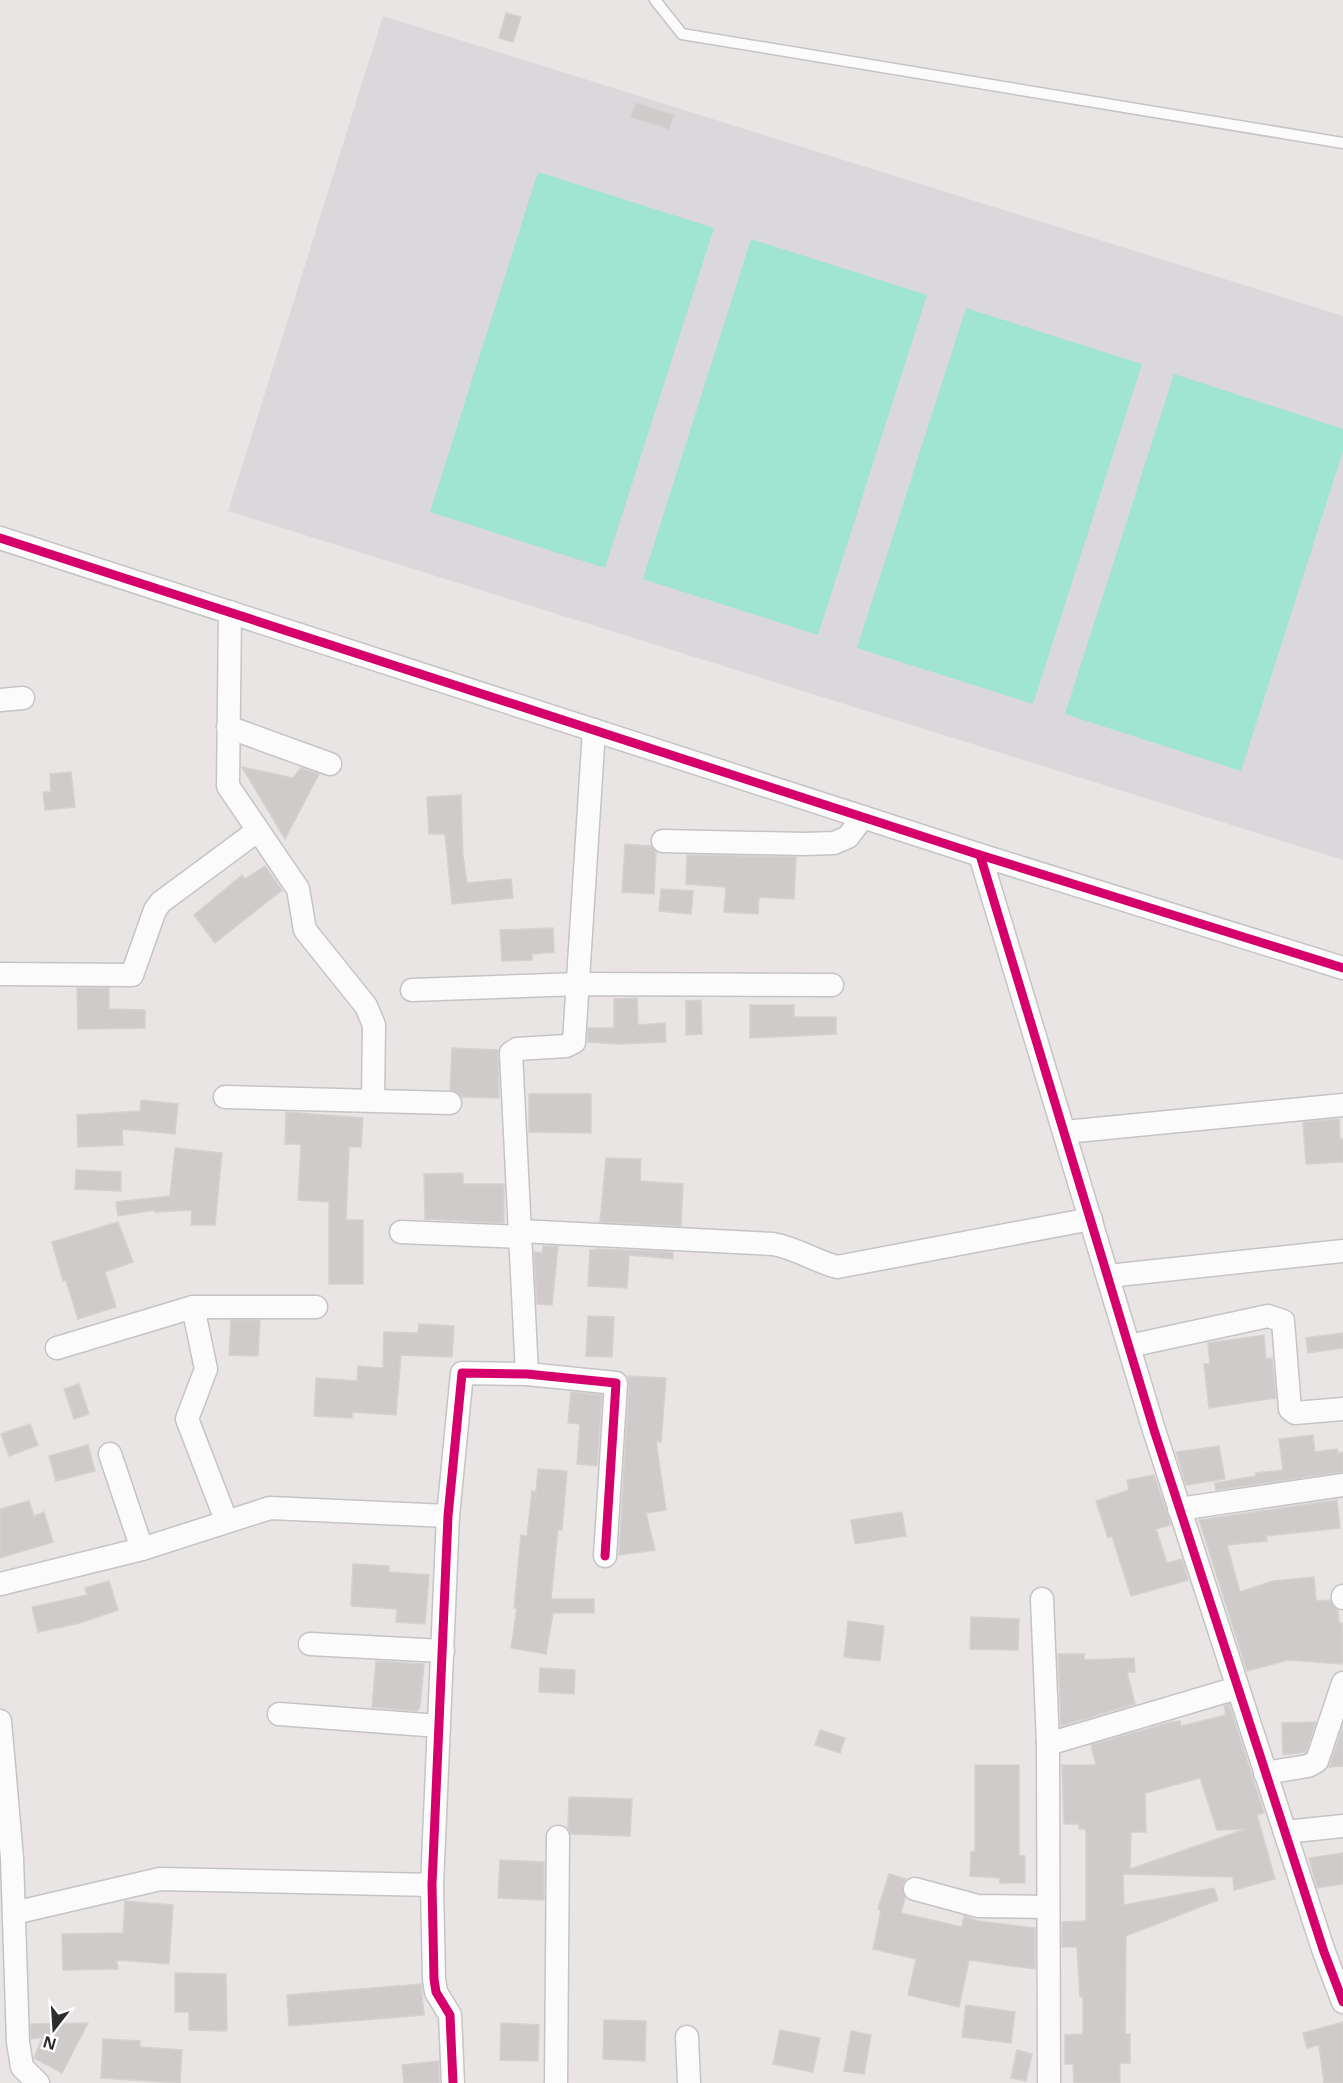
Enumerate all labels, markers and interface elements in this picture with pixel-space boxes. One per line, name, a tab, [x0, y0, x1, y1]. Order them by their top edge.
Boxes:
north arrow	[24, 1999, 84, 2059]
text: N	[40, 2031, 59, 2056]

